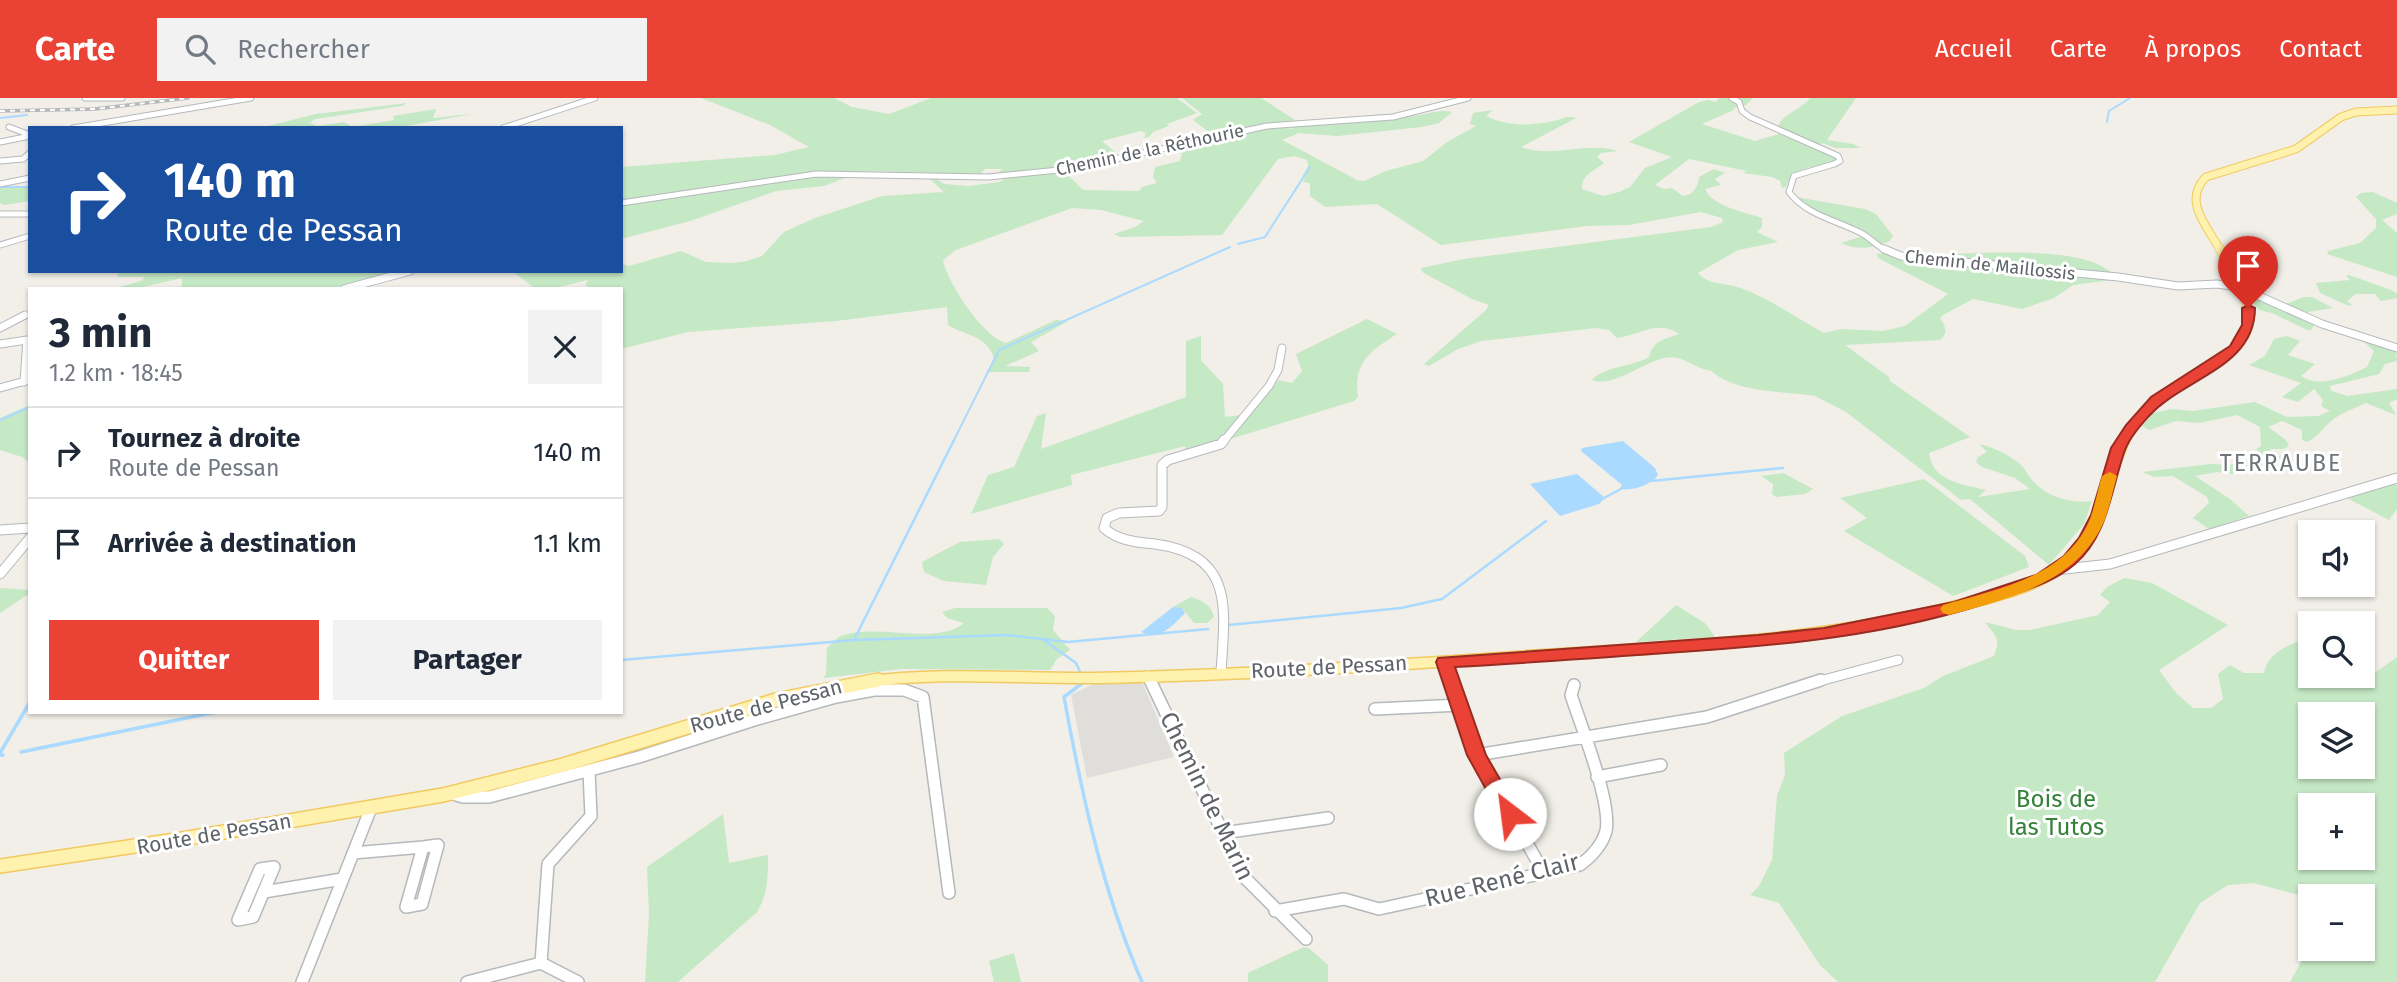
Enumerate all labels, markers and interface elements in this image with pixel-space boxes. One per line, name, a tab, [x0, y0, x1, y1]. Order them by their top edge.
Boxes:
search box	[157, 18, 647, 81]
text: Carte	[35, 29, 115, 69]
icon: search	[181, 30, 219, 68]
text: Rechercher	[237, 34, 370, 65]
text: Accueil	[1935, 35, 2012, 63]
text: Carte	[2050, 35, 2107, 63]
text: À propos	[2145, 35, 2241, 63]
text: Contact	[2279, 35, 2362, 63]
street label: Chemin de la Réthourie	[1054, 119, 1246, 181]
text: 140 m	[164, 151, 296, 210]
icon: right	[49, 154, 140, 245]
text: Route de Pessan	[164, 211, 403, 249]
pin	[2218, 236, 2278, 308]
street label: Chemin de Maillossis	[1904, 245, 2076, 285]
icon: arrive	[2229, 247, 2267, 285]
text: 3 min	[49, 308, 152, 358]
button: close	[528, 310, 602, 384]
text: 1.2 km · 18:45	[49, 359, 183, 387]
text: Tournez à droite	[108, 423, 300, 454]
icon: right	[49, 434, 87, 472]
text: 140 m	[533, 437, 602, 468]
district label: TERRAUBE	[2220, 449, 2342, 477]
text: Route de Pessan	[108, 454, 280, 482]
map controls	[2298, 520, 2375, 961]
button: sound	[2298, 520, 2375, 597]
icon: arrive	[49, 525, 87, 563]
text: Arrivée à destination	[108, 528, 357, 559]
text: 1.1 km	[533, 528, 602, 559]
button: search	[2298, 611, 2375, 688]
button: Quitter	[49, 620, 319, 700]
button: Partager	[333, 620, 602, 700]
street label: Route de Pessan	[1250, 650, 1408, 684]
street label: Route de Pessan	[687, 673, 845, 739]
button: layers	[2298, 702, 2375, 779]
street label: Chemin de Marin	[1154, 707, 1260, 885]
position arrow	[1473, 777, 1547, 851]
park label: Bois de las Tutos	[2008, 785, 2104, 841]
button: +	[2298, 793, 2375, 870]
street label: Route de Pessan	[135, 808, 293, 860]
street label: Rue René Clair	[1422, 847, 1583, 913]
button: −	[2298, 884, 2375, 961]

